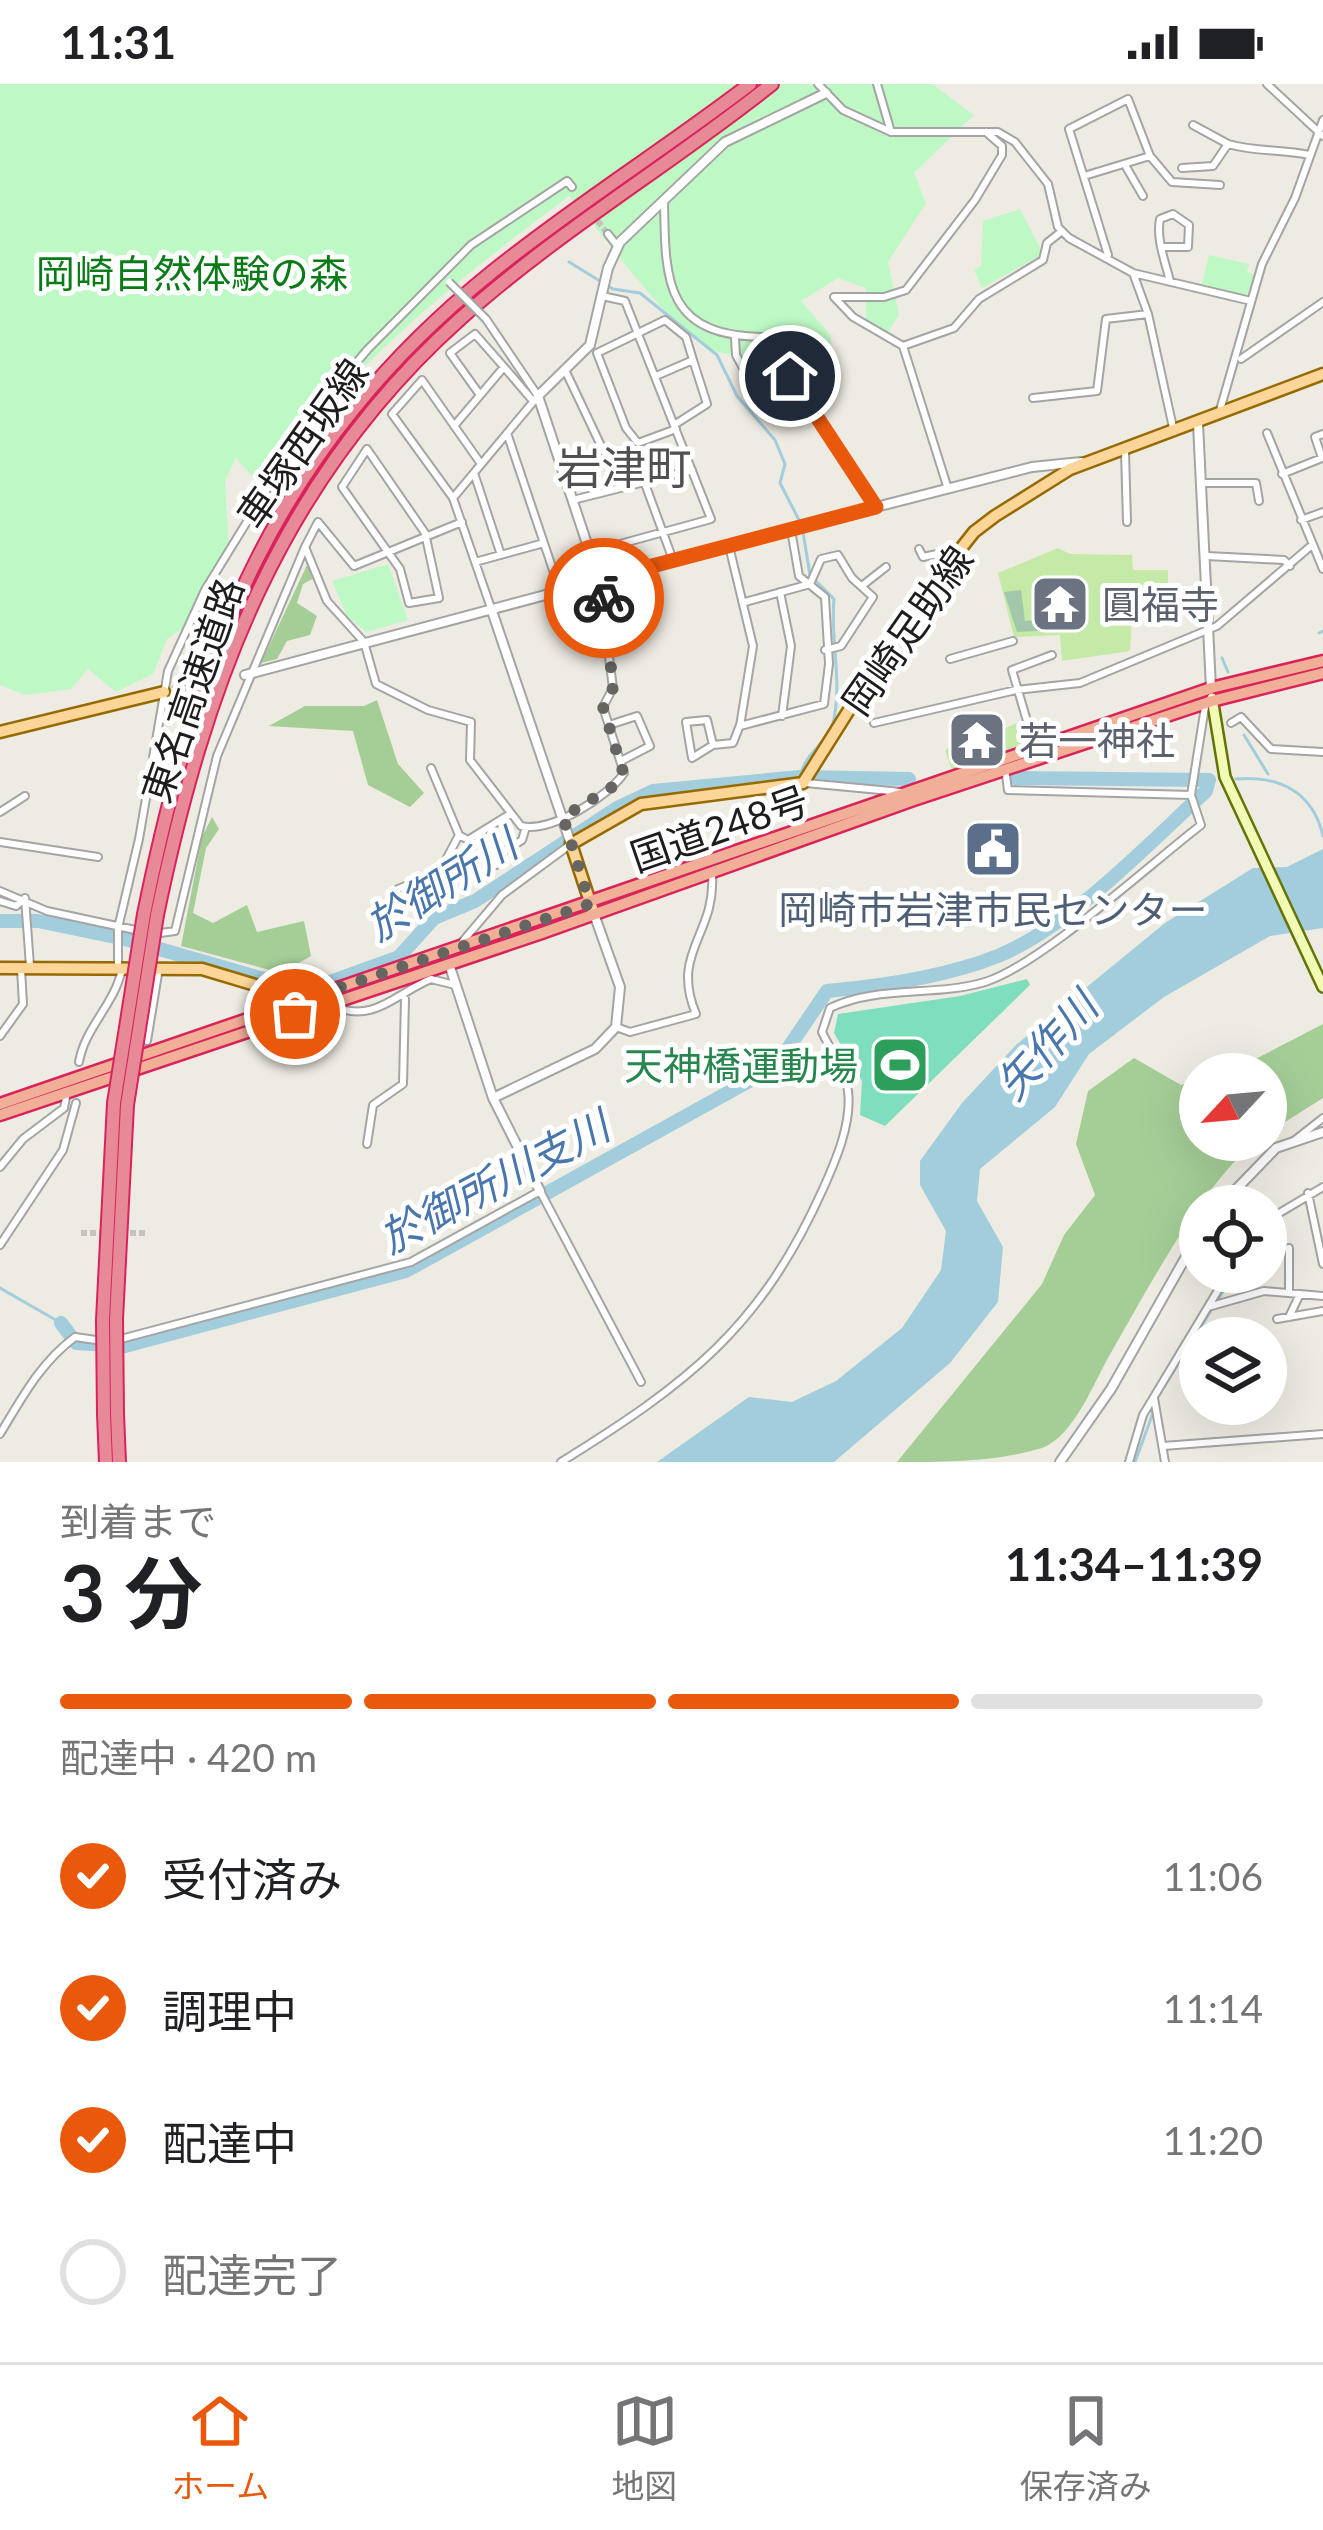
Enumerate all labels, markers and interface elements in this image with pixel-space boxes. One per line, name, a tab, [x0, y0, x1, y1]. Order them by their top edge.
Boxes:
text: 11:31	[60, 15, 176, 69]
park label: 岡崎自然体験の森	[36, 250, 348, 296]
pin	[739, 325, 841, 427]
icon: home	[757, 343, 823, 409]
street label: 車塚西坂線	[227, 350, 377, 536]
district label: 岩津町	[556, 440, 692, 494]
street label: 岡崎足助線	[832, 537, 982, 723]
courier	[544, 538, 664, 658]
icon: bike	[571, 565, 637, 631]
street label: 東名高速道路	[132, 572, 252, 808]
temple icon: 圓福寺	[1029, 573, 1091, 635]
place label: 圓福寺	[1102, 581, 1219, 627]
temple icon: 若一神社	[946, 709, 1008, 771]
place label: 若一神社	[1019, 717, 1175, 763]
street label: 国道248号	[624, 776, 814, 880]
water label: 於御所川	[357, 816, 529, 950]
public building icon: 岡崎市岩津市民センター	[962, 818, 1024, 880]
place label: 岡崎市岩津市民センター	[778, 886, 1208, 932]
pin	[244, 963, 346, 1065]
water label: 矢作川	[985, 978, 1109, 1109]
icon: bag	[262, 981, 328, 1047]
sports icon: 天神橋運動場	[869, 1034, 931, 1096]
place label: 天神橋運動場	[624, 1042, 858, 1088]
north arrow	[1179, 1053, 1287, 1161]
map controls	[1179, 1053, 1287, 1425]
water label: 於御所川支川	[371, 1098, 621, 1262]
button: locate	[1179, 1185, 1287, 1293]
button: layers	[1179, 1317, 1287, 1425]
text: 到着まで	[60, 1498, 216, 1544]
text: 11:34–11:39	[1005, 1537, 1263, 1591]
text: 3 分	[60, 1545, 202, 1639]
text: 配達中 · 420 m	[60, 1734, 317, 1780]
icon: check	[60, 1843, 126, 1909]
text: 受付済み	[162, 1852, 342, 1906]
text: 11:06	[1163, 1853, 1263, 1899]
icon: check	[60, 1975, 126, 2041]
text: 調理中	[162, 1984, 297, 2038]
text: 11:14	[1163, 1985, 1263, 2031]
icon: check	[60, 2107, 126, 2173]
text: 配達中	[162, 2116, 297, 2170]
text: 11:20	[1163, 2117, 1263, 2163]
text: 配達完了	[162, 2248, 342, 2302]
tab: ホーム	[171, 2388, 269, 2508]
tab: 地図	[612, 2388, 678, 2508]
tab: 保存済み	[1020, 2388, 1152, 2508]

